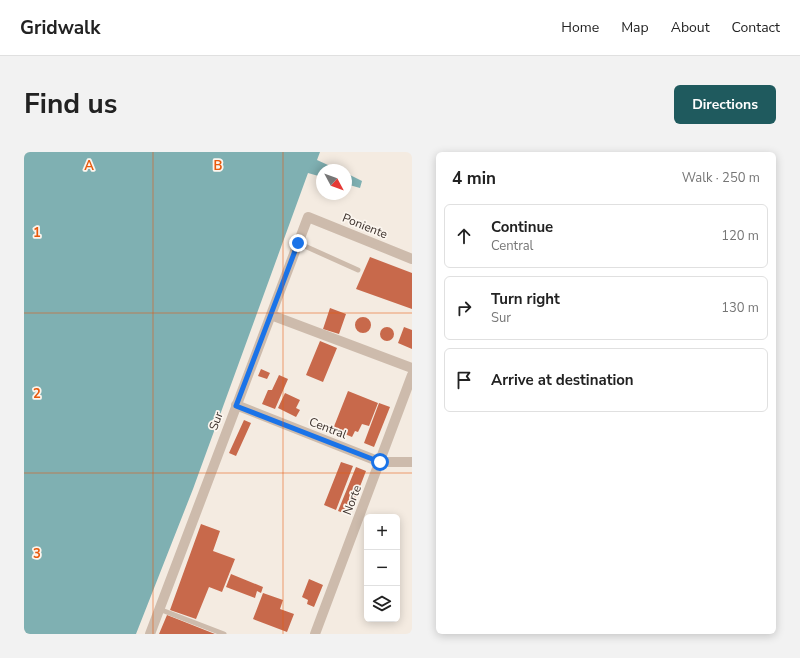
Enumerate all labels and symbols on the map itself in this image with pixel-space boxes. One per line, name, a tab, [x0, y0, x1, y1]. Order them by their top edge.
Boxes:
text: A	[84, 157, 94, 175]
text: B	[214, 157, 223, 175]
north arrow	[316, 164, 352, 200]
street label: Poniente	[340, 210, 390, 242]
text: 1	[33, 224, 41, 242]
route end	[289, 234, 307, 252]
text: 2	[33, 385, 41, 403]
street label: Sur	[205, 409, 227, 432]
street label: Central	[307, 414, 350, 443]
route start	[371, 453, 389, 471]
street label: Norte	[339, 483, 365, 517]
text: 3	[33, 545, 41, 563]

